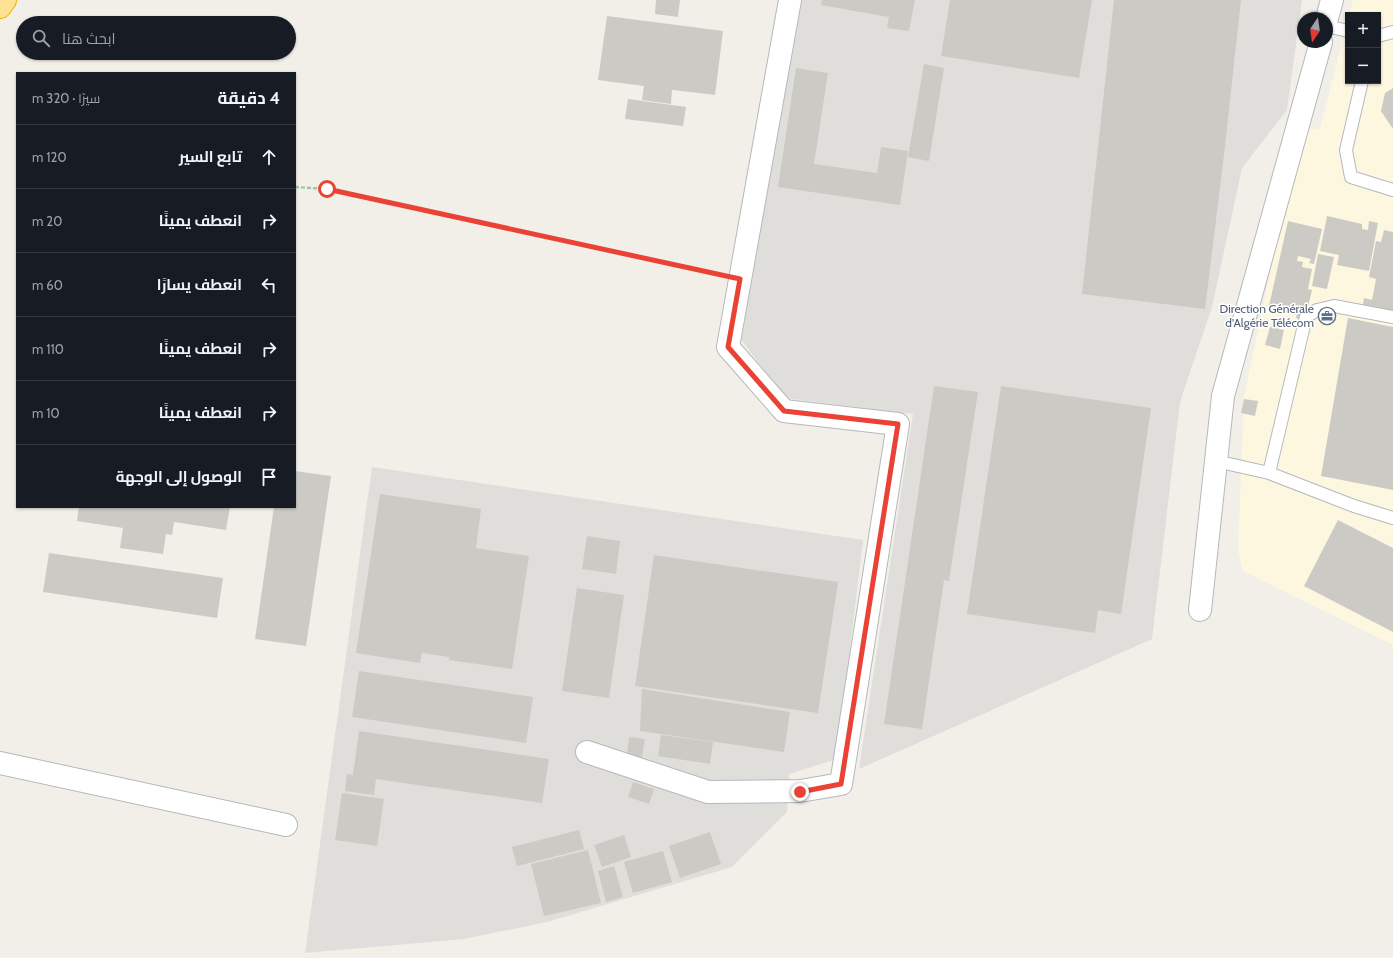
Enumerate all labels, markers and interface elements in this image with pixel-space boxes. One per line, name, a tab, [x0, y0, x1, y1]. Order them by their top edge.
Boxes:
north arrow	[1297, 12, 1333, 48]
map controls	[1345, 12, 1381, 84]
button: +	[1345, 12, 1381, 48]
search box	[16, 16, 296, 60]
icon: search	[30, 27, 52, 49]
text: ابحث هنا	[62, 30, 116, 48]
button: −	[1345, 48, 1381, 84]
text: 4 دقيقة	[218, 88, 280, 108]
text: سيرًا · 320 m	[32, 90, 100, 106]
icon: ahead	[258, 146, 280, 168]
text: تابع السير	[179, 148, 242, 166]
text: 120 m	[32, 149, 66, 165]
route start	[318, 180, 336, 198]
icon: right	[258, 210, 280, 232]
text: انعطف يمينًا	[159, 212, 242, 230]
text: 20 m	[32, 213, 62, 229]
icon: left	[258, 274, 280, 296]
text: انعطف يسارًا	[157, 276, 242, 294]
text: 60 m	[32, 277, 63, 293]
place label: Direction Générale d'Algérie Télécom	[1220, 301, 1314, 330]
office icon: Direction Générale d'Algérie Télécom	[1317, 306, 1337, 326]
icon: right	[258, 338, 280, 360]
text: انعطف يمينًا	[159, 340, 242, 358]
text: 110 m	[32, 341, 64, 357]
icon: right	[258, 402, 280, 424]
text: انعطف يمينًا	[159, 404, 242, 422]
text: 10 m	[32, 405, 60, 421]
icon: arrive	[258, 466, 280, 488]
text: الوصول إلى الوجهة	[116, 468, 242, 486]
route end	[791, 783, 809, 801]

